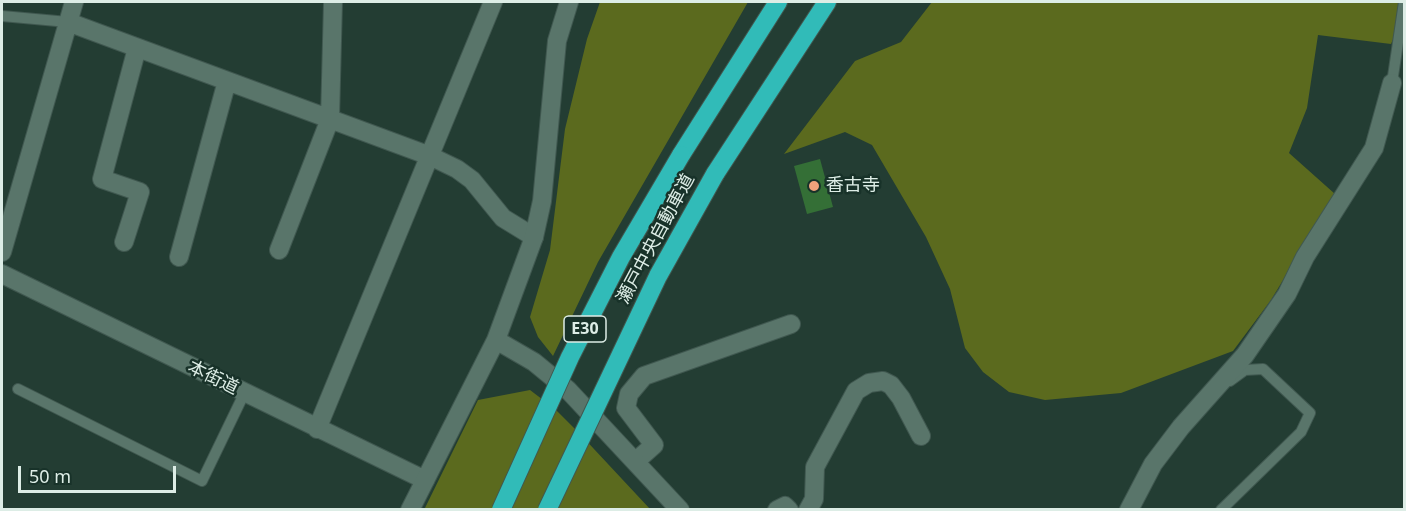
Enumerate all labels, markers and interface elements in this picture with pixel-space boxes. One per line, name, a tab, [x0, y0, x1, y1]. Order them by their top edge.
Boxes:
street label: 瀬戸中央自動車道	[613, 170, 699, 308]
place label: 香古寺	[826, 175, 880, 197]
marker: 香古寺	[807, 179, 821, 193]
road number: E30	[564, 316, 606, 342]
street label: 本街道	[184, 356, 242, 400]
scale bar	[21, 454, 178, 492]
text: 50 m	[29, 464, 71, 488]

